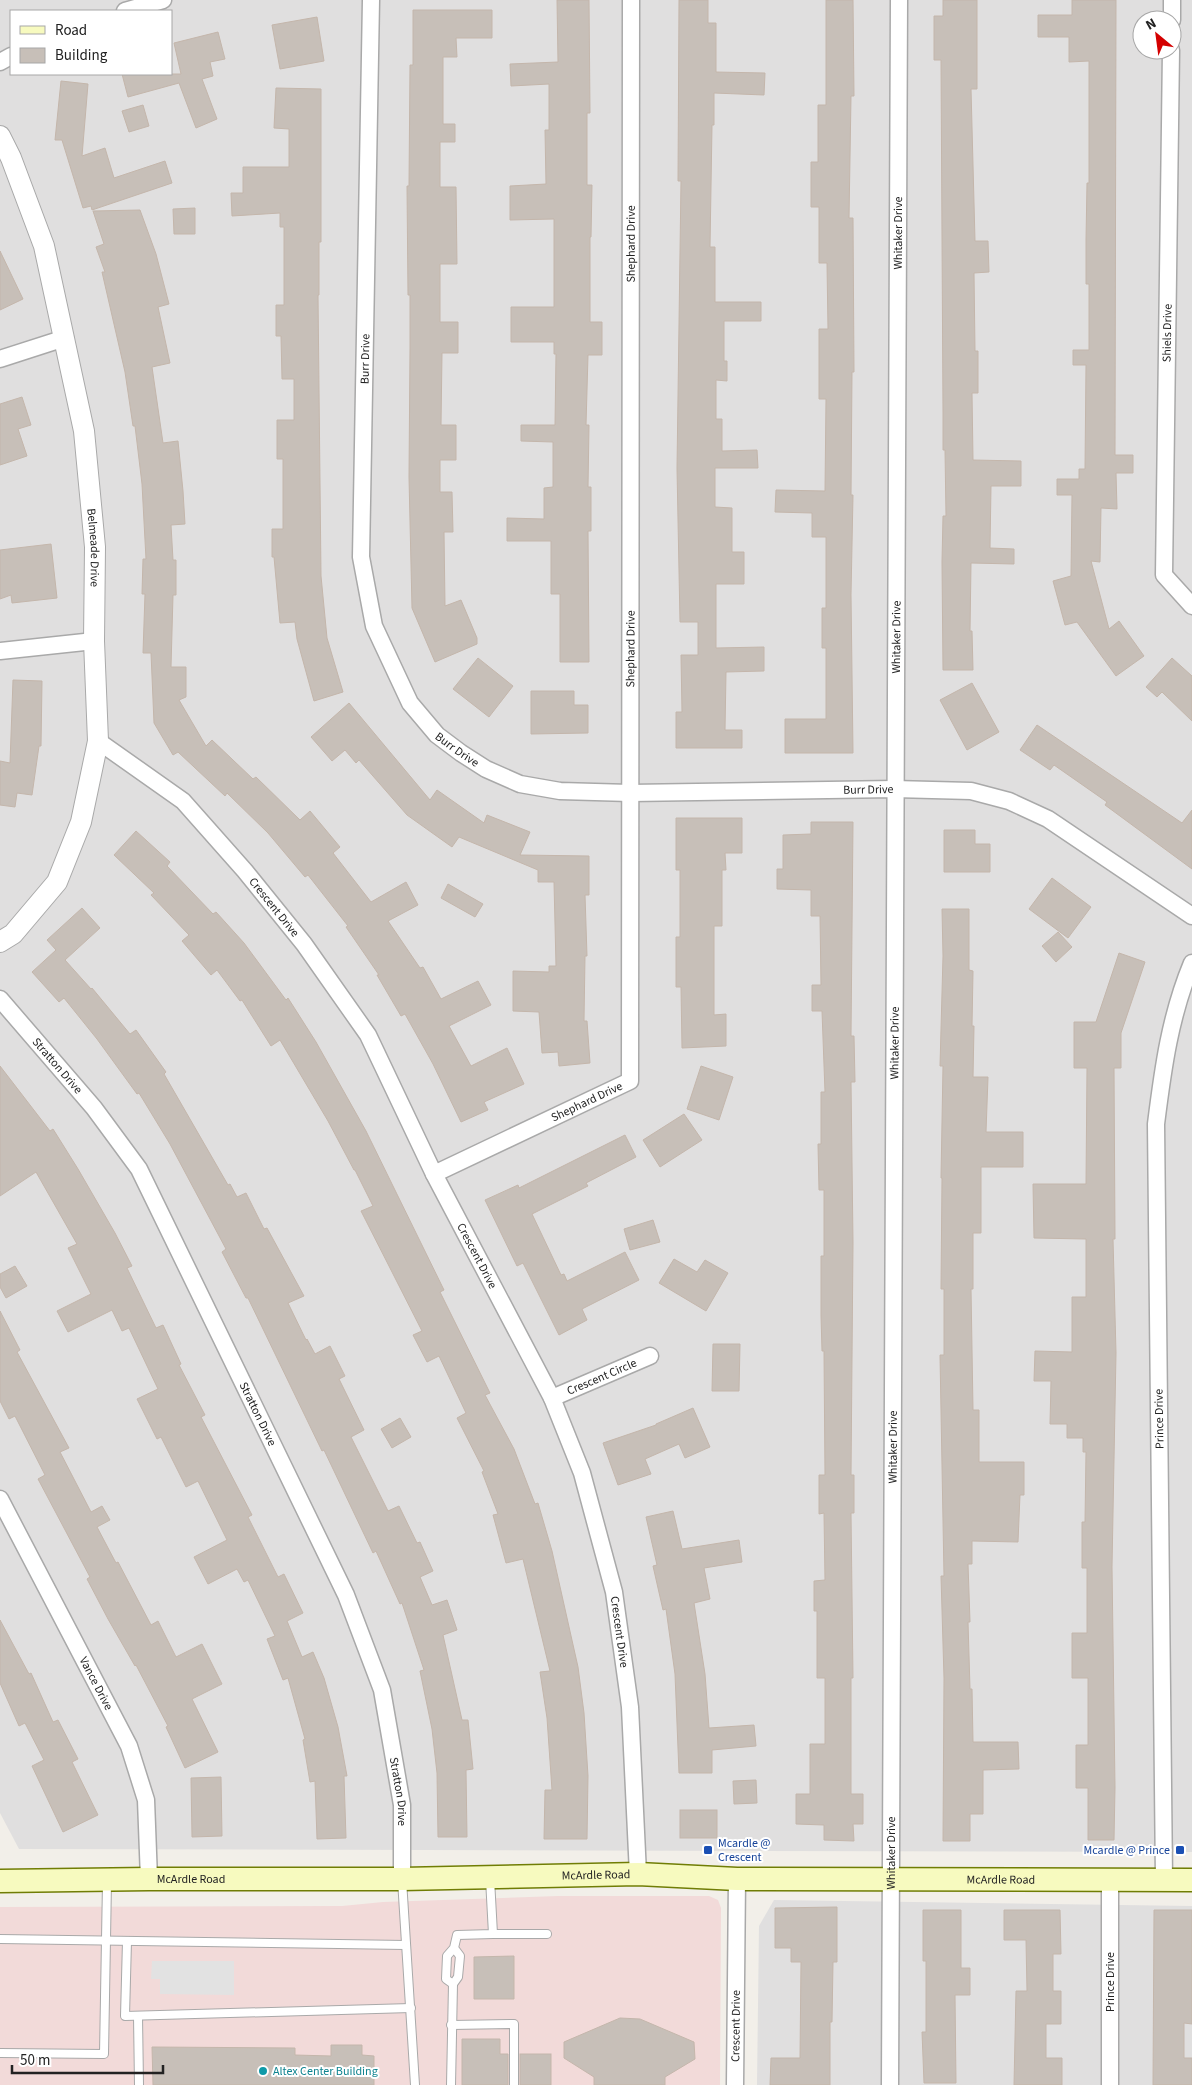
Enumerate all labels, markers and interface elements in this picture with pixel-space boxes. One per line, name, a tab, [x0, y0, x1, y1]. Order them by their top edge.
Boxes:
legend	[10, 10, 172, 75]
north arrow	[1132, 10, 1182, 60]
text: N	[1142, 14, 1160, 36]
text: Road	[55, 20, 87, 41]
text: Building	[55, 45, 108, 66]
street label: Whitaker Drive	[890, 196, 907, 270]
street label: Shephard Drive	[623, 205, 640, 283]
street label: Shiels Drive	[1158, 304, 1177, 362]
street label: Burr Drive	[357, 334, 374, 384]
street label: Belmeade Drive	[82, 508, 103, 587]
street label: Whitaker Drive	[888, 600, 905, 674]
street label: Shephard Drive	[622, 610, 639, 688]
street label: Burr Drive	[431, 728, 482, 771]
street label: Burr Drive	[843, 781, 894, 799]
street label: Crescent Drive	[245, 874, 303, 941]
street label: Whitaker Drive	[886, 1006, 904, 1080]
street label: Stratton Drive	[28, 1034, 86, 1098]
street label: Shephard Drive	[548, 1078, 626, 1126]
street label: Crescent Drive	[452, 1220, 501, 1292]
street label: Crescent Circle	[564, 1355, 639, 1400]
street label: Stratton Drive	[235, 1379, 280, 1449]
street label: Prince Drive	[1150, 1389, 1169, 1449]
street label: Whitaker Drive	[885, 1410, 902, 1484]
street label: Crescent Drive	[606, 1595, 632, 1669]
street label: Vance Drive	[75, 1654, 117, 1713]
street label: Stratton Drive	[385, 1756, 410, 1826]
street label: Whitaker Drive	[883, 1816, 900, 1890]
place label: Mcardle @ Crescent	[718, 1835, 770, 1866]
place label: Mcardle @ Prince	[1084, 1842, 1170, 1859]
marker: Mcardle @ Crescent	[702, 1844, 714, 1856]
marker: Mcardle @ Prince	[1174, 1844, 1186, 1856]
street label: McArdle Road	[561, 1866, 630, 1885]
street label: McArdle Road	[157, 1871, 225, 1888]
street label: McArdle Road	[966, 1872, 1035, 1889]
street label: Prince Drive	[1102, 1952, 1119, 2012]
street label: Crescent Drive	[727, 1990, 745, 2062]
scale bar	[12, 2042, 164, 2074]
text: 50 m	[20, 2050, 50, 2071]
place label: Altex Center Building	[273, 2063, 378, 2080]
marker: Altex Center Building	[257, 2065, 269, 2077]

